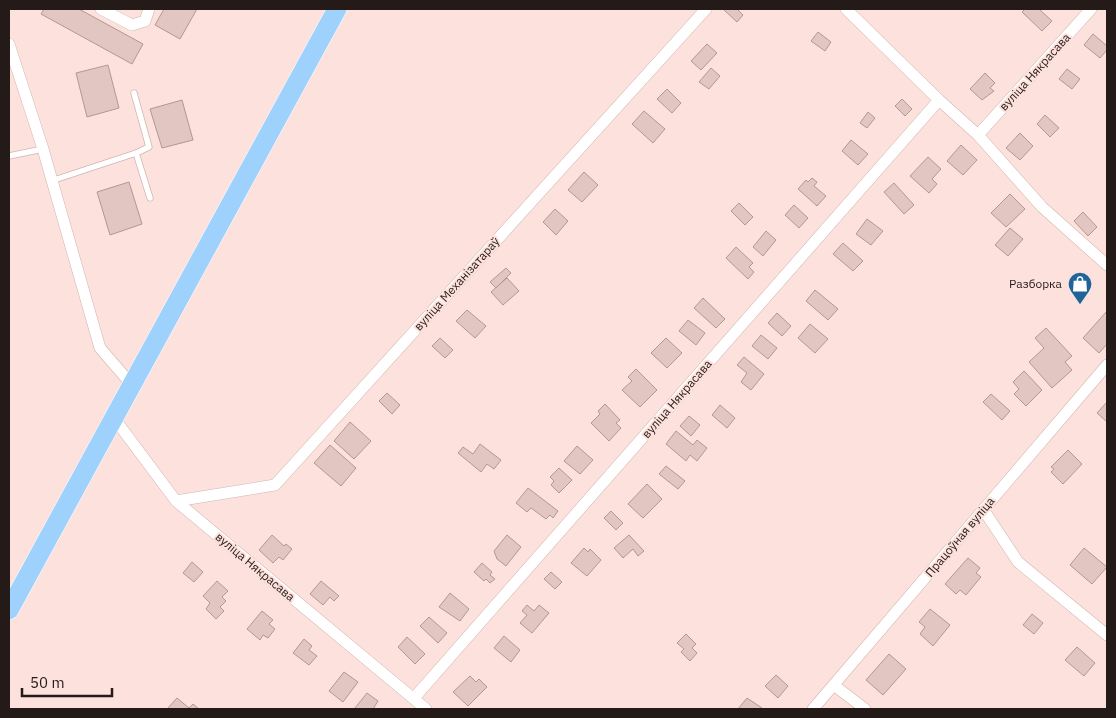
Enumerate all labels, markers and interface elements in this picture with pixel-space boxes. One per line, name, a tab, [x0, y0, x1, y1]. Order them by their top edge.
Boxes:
street label: вуліца Някрасава	[996, 29, 1074, 113]
street label: вуліца Механізатараў	[411, 234, 503, 334]
shop icon: Разборка	[1067, 271, 1093, 305]
place label: Разборка	[1009, 276, 1063, 291]
street label: вуліца Някрасава	[638, 356, 715, 441]
street label: Працоўная вуліца	[922, 493, 998, 580]
street label: вуліца Някрасава	[213, 529, 299, 605]
scale bar	[22, 666, 112, 698]
text: 50 m	[30, 673, 65, 692]

